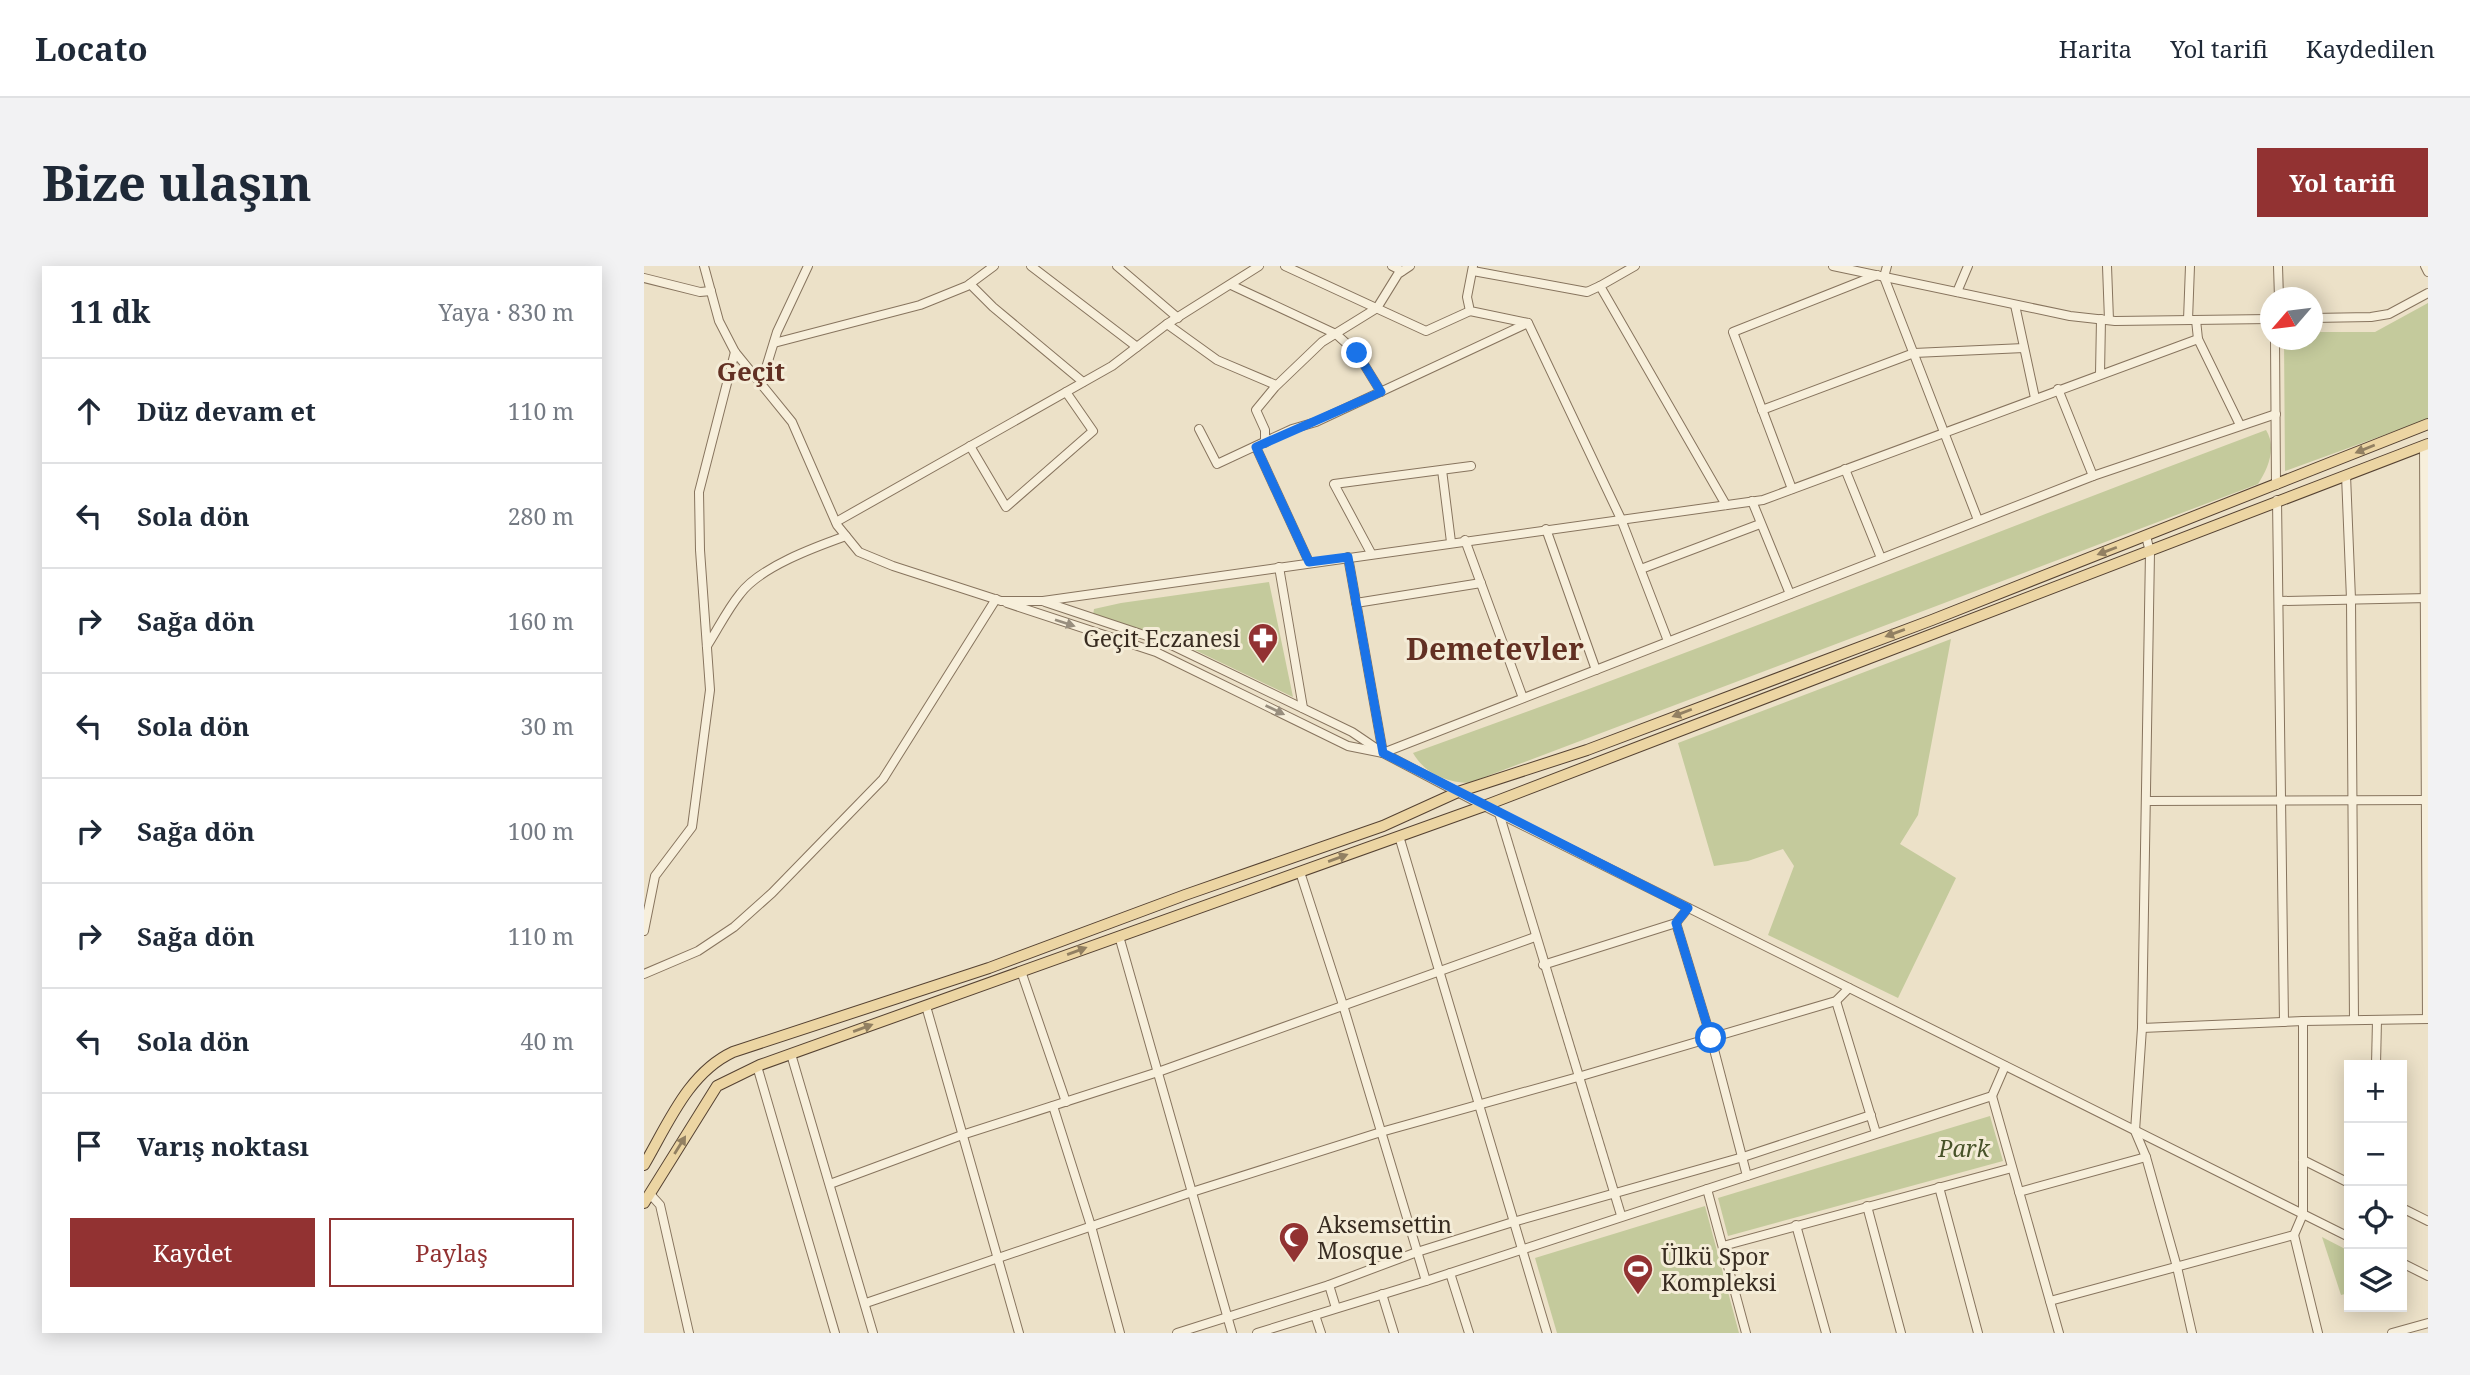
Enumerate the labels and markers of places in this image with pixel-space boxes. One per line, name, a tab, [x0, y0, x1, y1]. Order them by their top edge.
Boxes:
pharmacy icon: Geçit Eczanesi	[1246, 621, 1280, 665]
place label: Geçit Eczanesi	[1083, 622, 1241, 654]
place label: Aksemsettin Mosque	[1317, 1208, 1452, 1266]
mosque icon: Aksemsettin Mosque	[1277, 1220, 1311, 1264]
place label: Ülkü Spor Kompleksi	[1661, 1240, 1777, 1298]
sports icon: Ülkü Spor Kompleksi	[1621, 1252, 1655, 1296]

